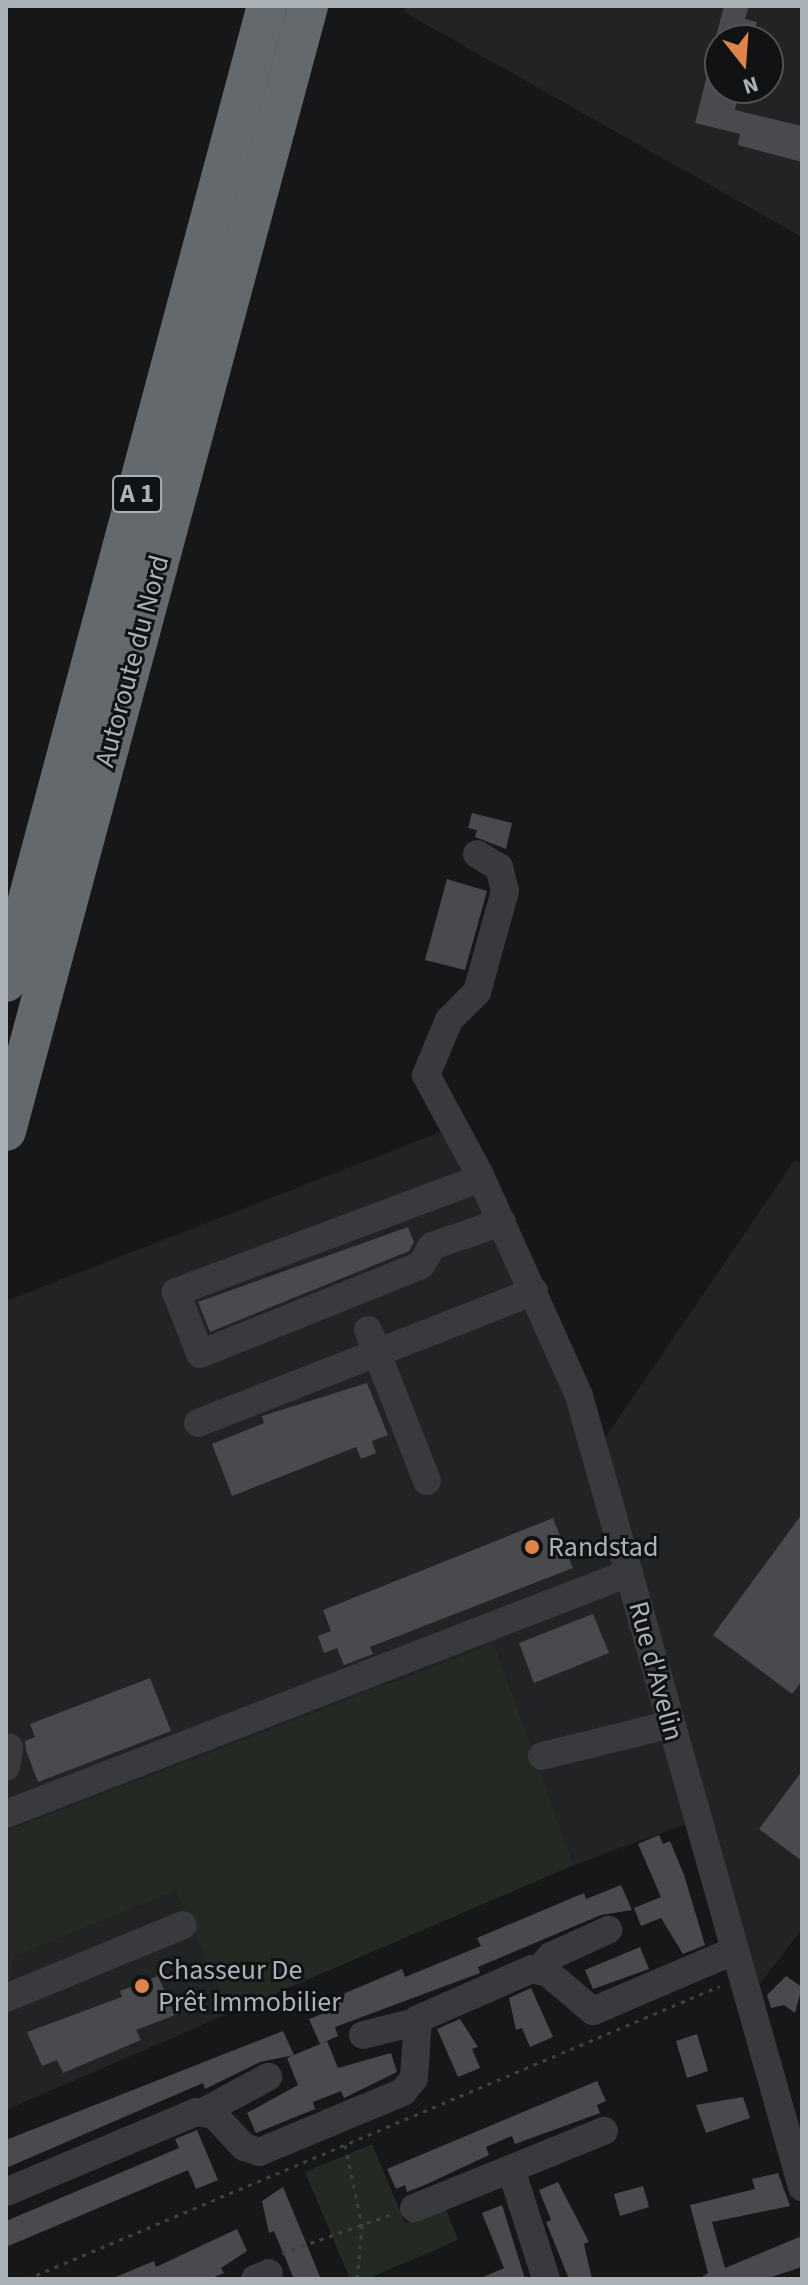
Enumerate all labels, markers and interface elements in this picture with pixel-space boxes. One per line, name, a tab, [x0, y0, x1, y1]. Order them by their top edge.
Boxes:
north arrow	[704, 24, 784, 104]
text: N	[739, 68, 762, 102]
road number: A 1	[111, 472, 163, 516]
street label: Autoroute du Nord	[88, 552, 176, 770]
place label: Randstad	[548, 1530, 658, 1564]
marker: Randstad	[523, 1538, 541, 1556]
street label: Rue d'Avelin	[621, 1598, 691, 1744]
place label: Chasseur De Prêt Immobilier	[158, 1953, 341, 2019]
marker: Chasseur De Prêt Immobilier	[133, 1977, 151, 1995]

